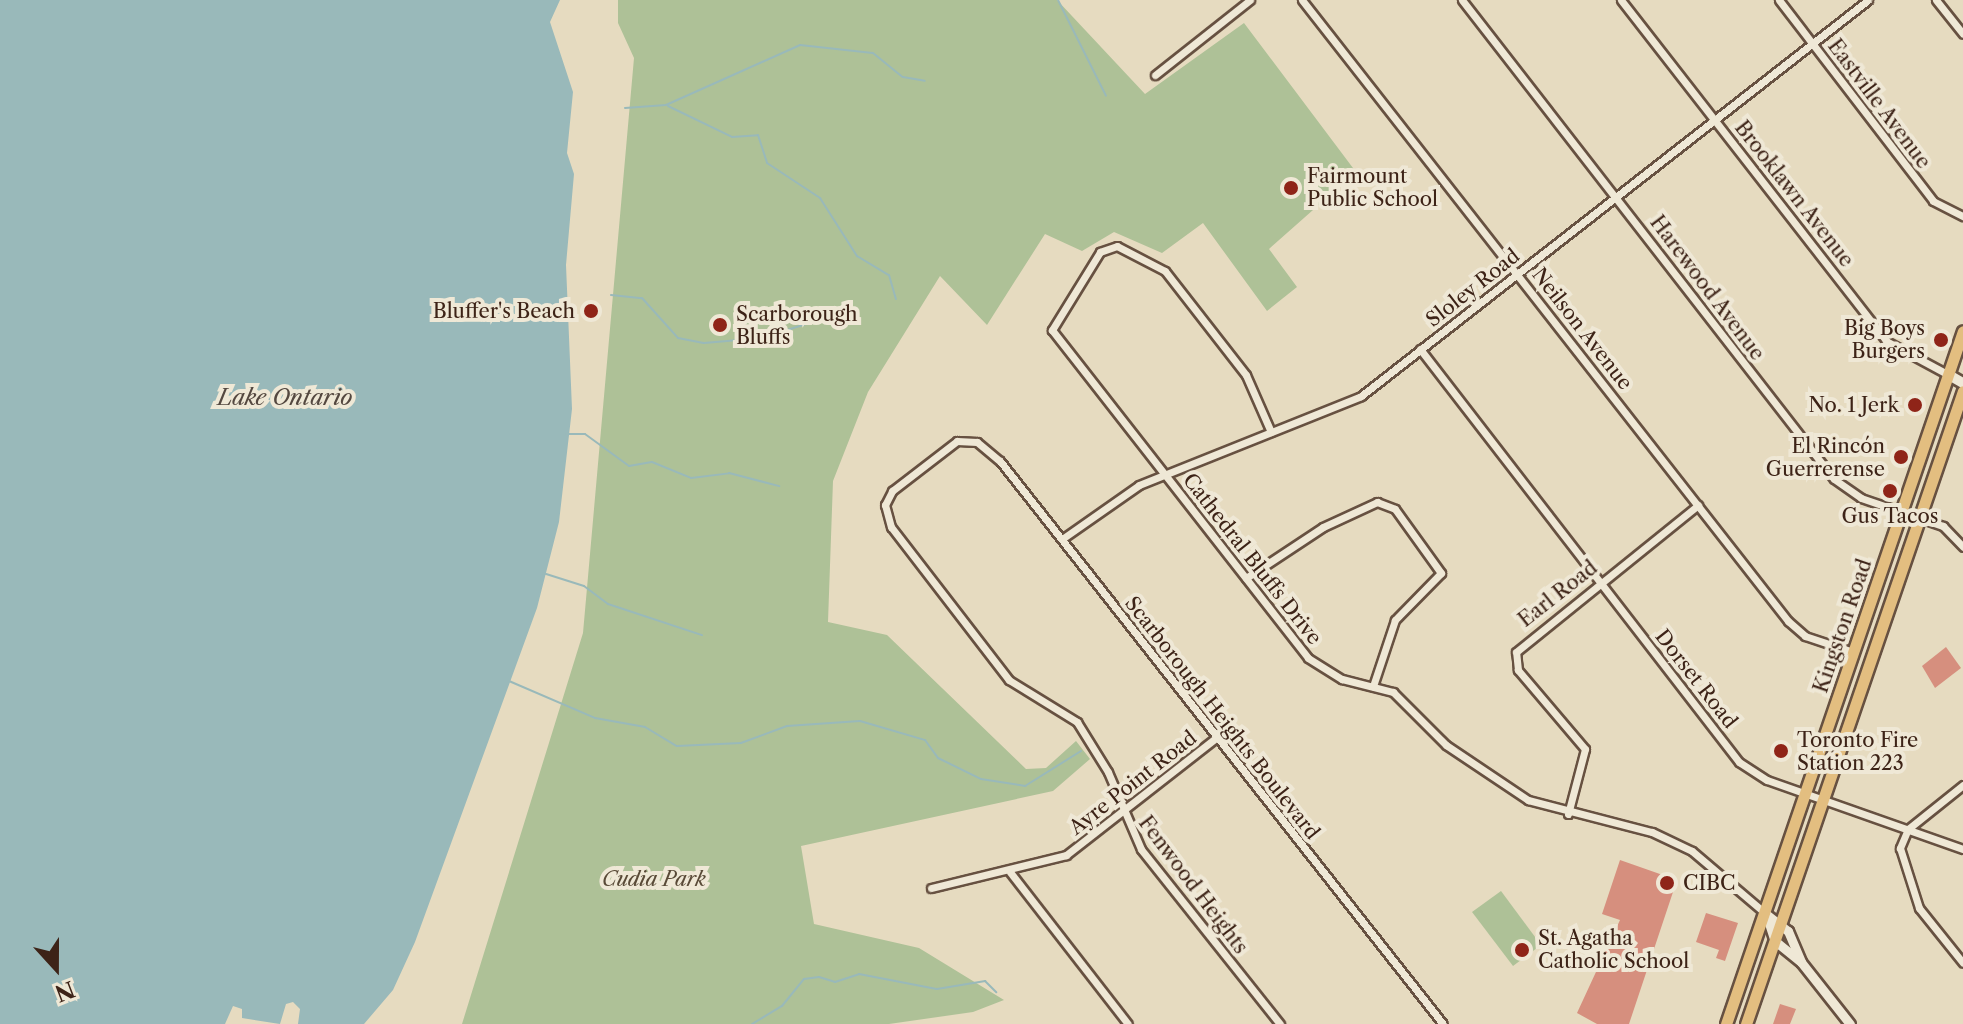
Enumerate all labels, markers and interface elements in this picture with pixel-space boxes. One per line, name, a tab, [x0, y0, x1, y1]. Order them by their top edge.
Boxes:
street label: Eastville Avenue	[1822, 34, 1936, 174]
street label: Brooklawn Avenue	[1729, 116, 1859, 272]
place label: Fairmount Public School	[1307, 164, 1438, 211]
marker: Fairmount Public School	[1282, 179, 1300, 197]
street label: Harewood Avenue	[1645, 211, 1769, 365]
street label: Sloley Road	[1421, 244, 1525, 332]
street label: Neilson Avenue	[1527, 263, 1637, 395]
place label: Bluffer's Beach	[433, 299, 575, 323]
marker: Bluffer's Beach	[582, 302, 600, 320]
place label: Scarborough Bluffs	[736, 302, 858, 349]
marker: Scarborough Bluffs	[711, 316, 729, 334]
place label: Big Boys Burgers	[1844, 316, 1925, 363]
marker: Big Boys Burgers	[1932, 331, 1950, 349]
water label: Lake Ontario	[217, 385, 353, 411]
place label: No. 1 Jerk	[1808, 393, 1899, 417]
marker: No. 1 Jerk	[1906, 396, 1924, 414]
place label: El Rincón Guerrerense	[1766, 434, 1885, 481]
marker: El Rincón Guerrerense	[1892, 448, 1910, 466]
street label: Cathedral Bluffs Drive	[1178, 468, 1326, 650]
marker: Gus Tacos	[1881, 482, 1899, 500]
place label: Gus Tacos	[1841, 504, 1939, 528]
street label: Earl Road	[1514, 556, 1602, 632]
street label: Kingston Road	[1809, 556, 1877, 696]
street label: Scarborough Heights Boulevard	[1120, 592, 1324, 844]
street label: Dorset Road	[1650, 625, 1742, 733]
street label: Ayre Point Road	[1065, 726, 1201, 840]
place label: Toronto Fire Station 223	[1797, 728, 1918, 775]
marker: Toronto Fire Station 223	[1772, 742, 1790, 760]
street label: Fenwood Heights	[1133, 811, 1253, 959]
park label: Cudia Park	[602, 867, 706, 891]
place label: CIBC	[1683, 871, 1735, 895]
marker: CIBC	[1658, 874, 1676, 892]
place label: St. Agatha Catholic School	[1538, 926, 1689, 973]
north arrow	[16, 928, 96, 1008]
marker: St. Agatha Catholic School	[1513, 941, 1531, 959]
text: N	[51, 975, 79, 1007]

